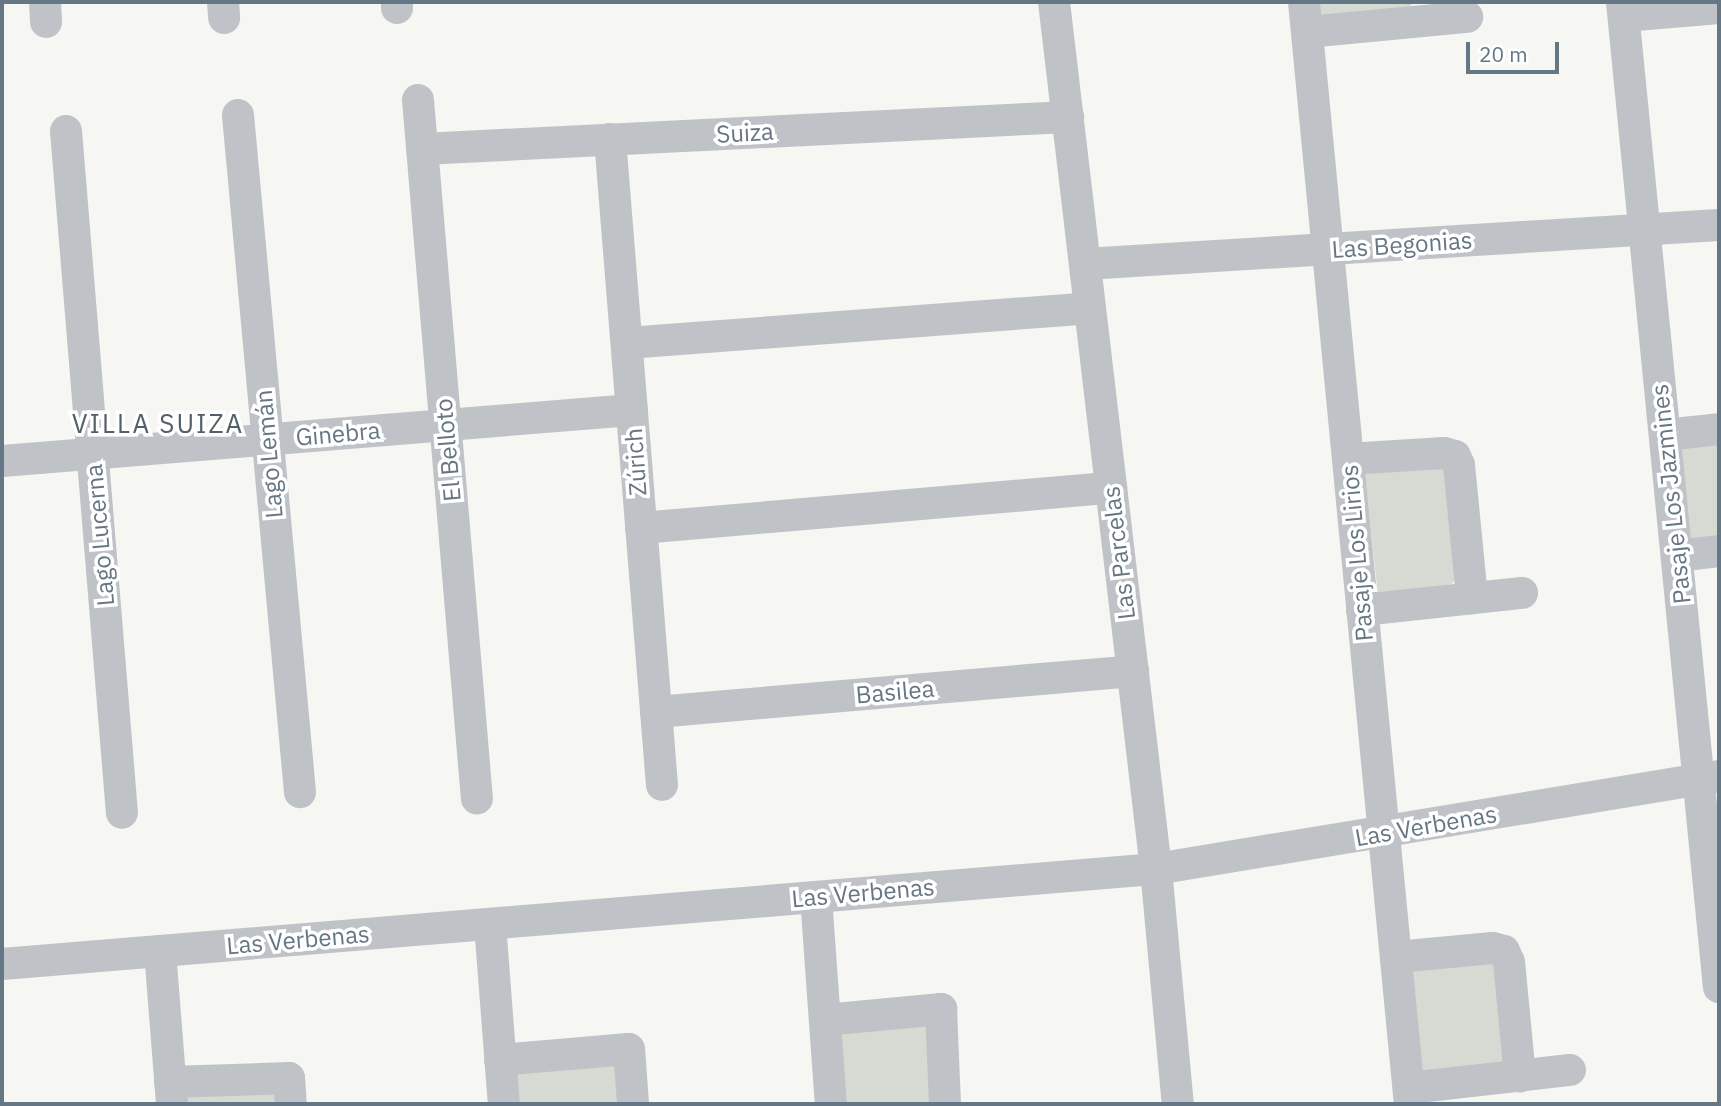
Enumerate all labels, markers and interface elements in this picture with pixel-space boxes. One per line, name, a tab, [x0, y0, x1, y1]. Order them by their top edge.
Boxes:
scale bar	[1469, 28, 1562, 72]
text: 20 m	[1479, 40, 1528, 68]
street label: Suiza	[716, 117, 774, 149]
street label: Las Begonias	[1331, 226, 1473, 264]
street label: Pasaje Los Jazmines	[1645, 383, 1697, 605]
street label: Lago Lemán	[249, 389, 289, 519]
street label: El Belloto	[429, 397, 467, 503]
district label: VILLA SUIZA	[73, 408, 243, 440]
street label: Ginebra	[294, 416, 382, 452]
street label: Zúrich	[619, 427, 653, 497]
street label: Lago Lucerna	[79, 463, 121, 607]
street label: Pasaje Los Lirios	[1335, 464, 1379, 642]
street label: Las Parcelas	[1097, 485, 1141, 621]
street label: Basilea	[855, 674, 935, 710]
street label: Las Verbenas	[1353, 799, 1499, 853]
street label: Las Verbenas	[790, 872, 936, 914]
street label: Las Verbenas	[225, 919, 371, 961]

